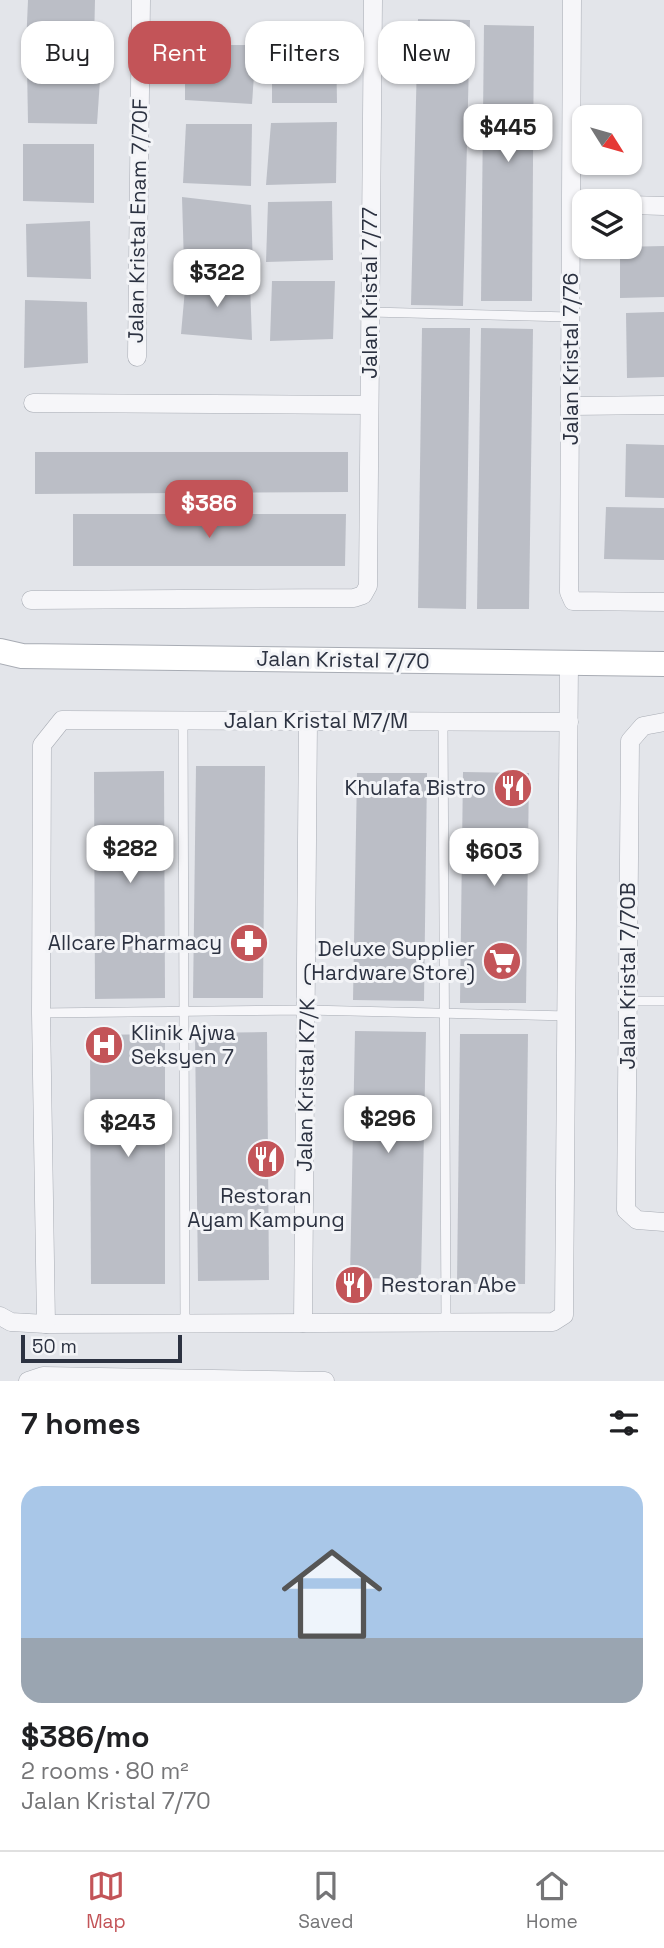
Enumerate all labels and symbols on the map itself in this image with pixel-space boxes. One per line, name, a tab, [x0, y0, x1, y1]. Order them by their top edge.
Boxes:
street label: Jalan Kristal Enam 7/70F	[122, 98, 153, 344]
pin: $445	[467, 104, 549, 164]
north arrow	[572, 105, 642, 175]
street label: Jalan Kristal 7/77	[356, 207, 383, 379]
pin: $322	[176, 250, 258, 309]
street label: Jalan Kristal 7/76	[557, 273, 584, 445]
pin: $386	[168, 480, 250, 540]
street label: Jalan Kristal 7/70	[256, 644, 430, 675]
street label: Jalan Kristal M7/M	[224, 707, 408, 734]
restaurant icon: Khulafa Bistro	[492, 767, 534, 809]
place label: Khulafa Bistro	[344, 774, 486, 801]
pin: $282	[89, 826, 171, 885]
pin: $603	[453, 828, 535, 888]
street label: Jalan Kristal 7/70B	[614, 882, 641, 1070]
pharmacy icon: Allcare Pharmacy	[228, 922, 270, 964]
place label: Allcare Pharmacy	[48, 929, 222, 956]
place label: Deluxe Supplier (Hardware Store)	[303, 935, 475, 986]
supermarket icon: Deluxe Supplier (Hardware Store)	[481, 940, 523, 982]
street label: Jalan Kristal K7/K	[290, 998, 321, 1172]
place label: Klinik Ajwa Seksyen 7	[131, 1019, 236, 1070]
hospital icon: Klinik Ajwa Seksyen 7	[83, 1024, 125, 1066]
pin: $296	[347, 1096, 429, 1155]
pin: $243	[87, 1100, 169, 1159]
restaurant icon: Restoran Ayam Kampung	[245, 1138, 287, 1180]
place label: Restoran Ayam Kampung	[187, 1182, 345, 1233]
restaurant icon: Restoran Abe	[333, 1264, 375, 1306]
place label: Restoran Abe	[381, 1271, 517, 1298]
scale bar	[21, 1332, 182, 1364]

